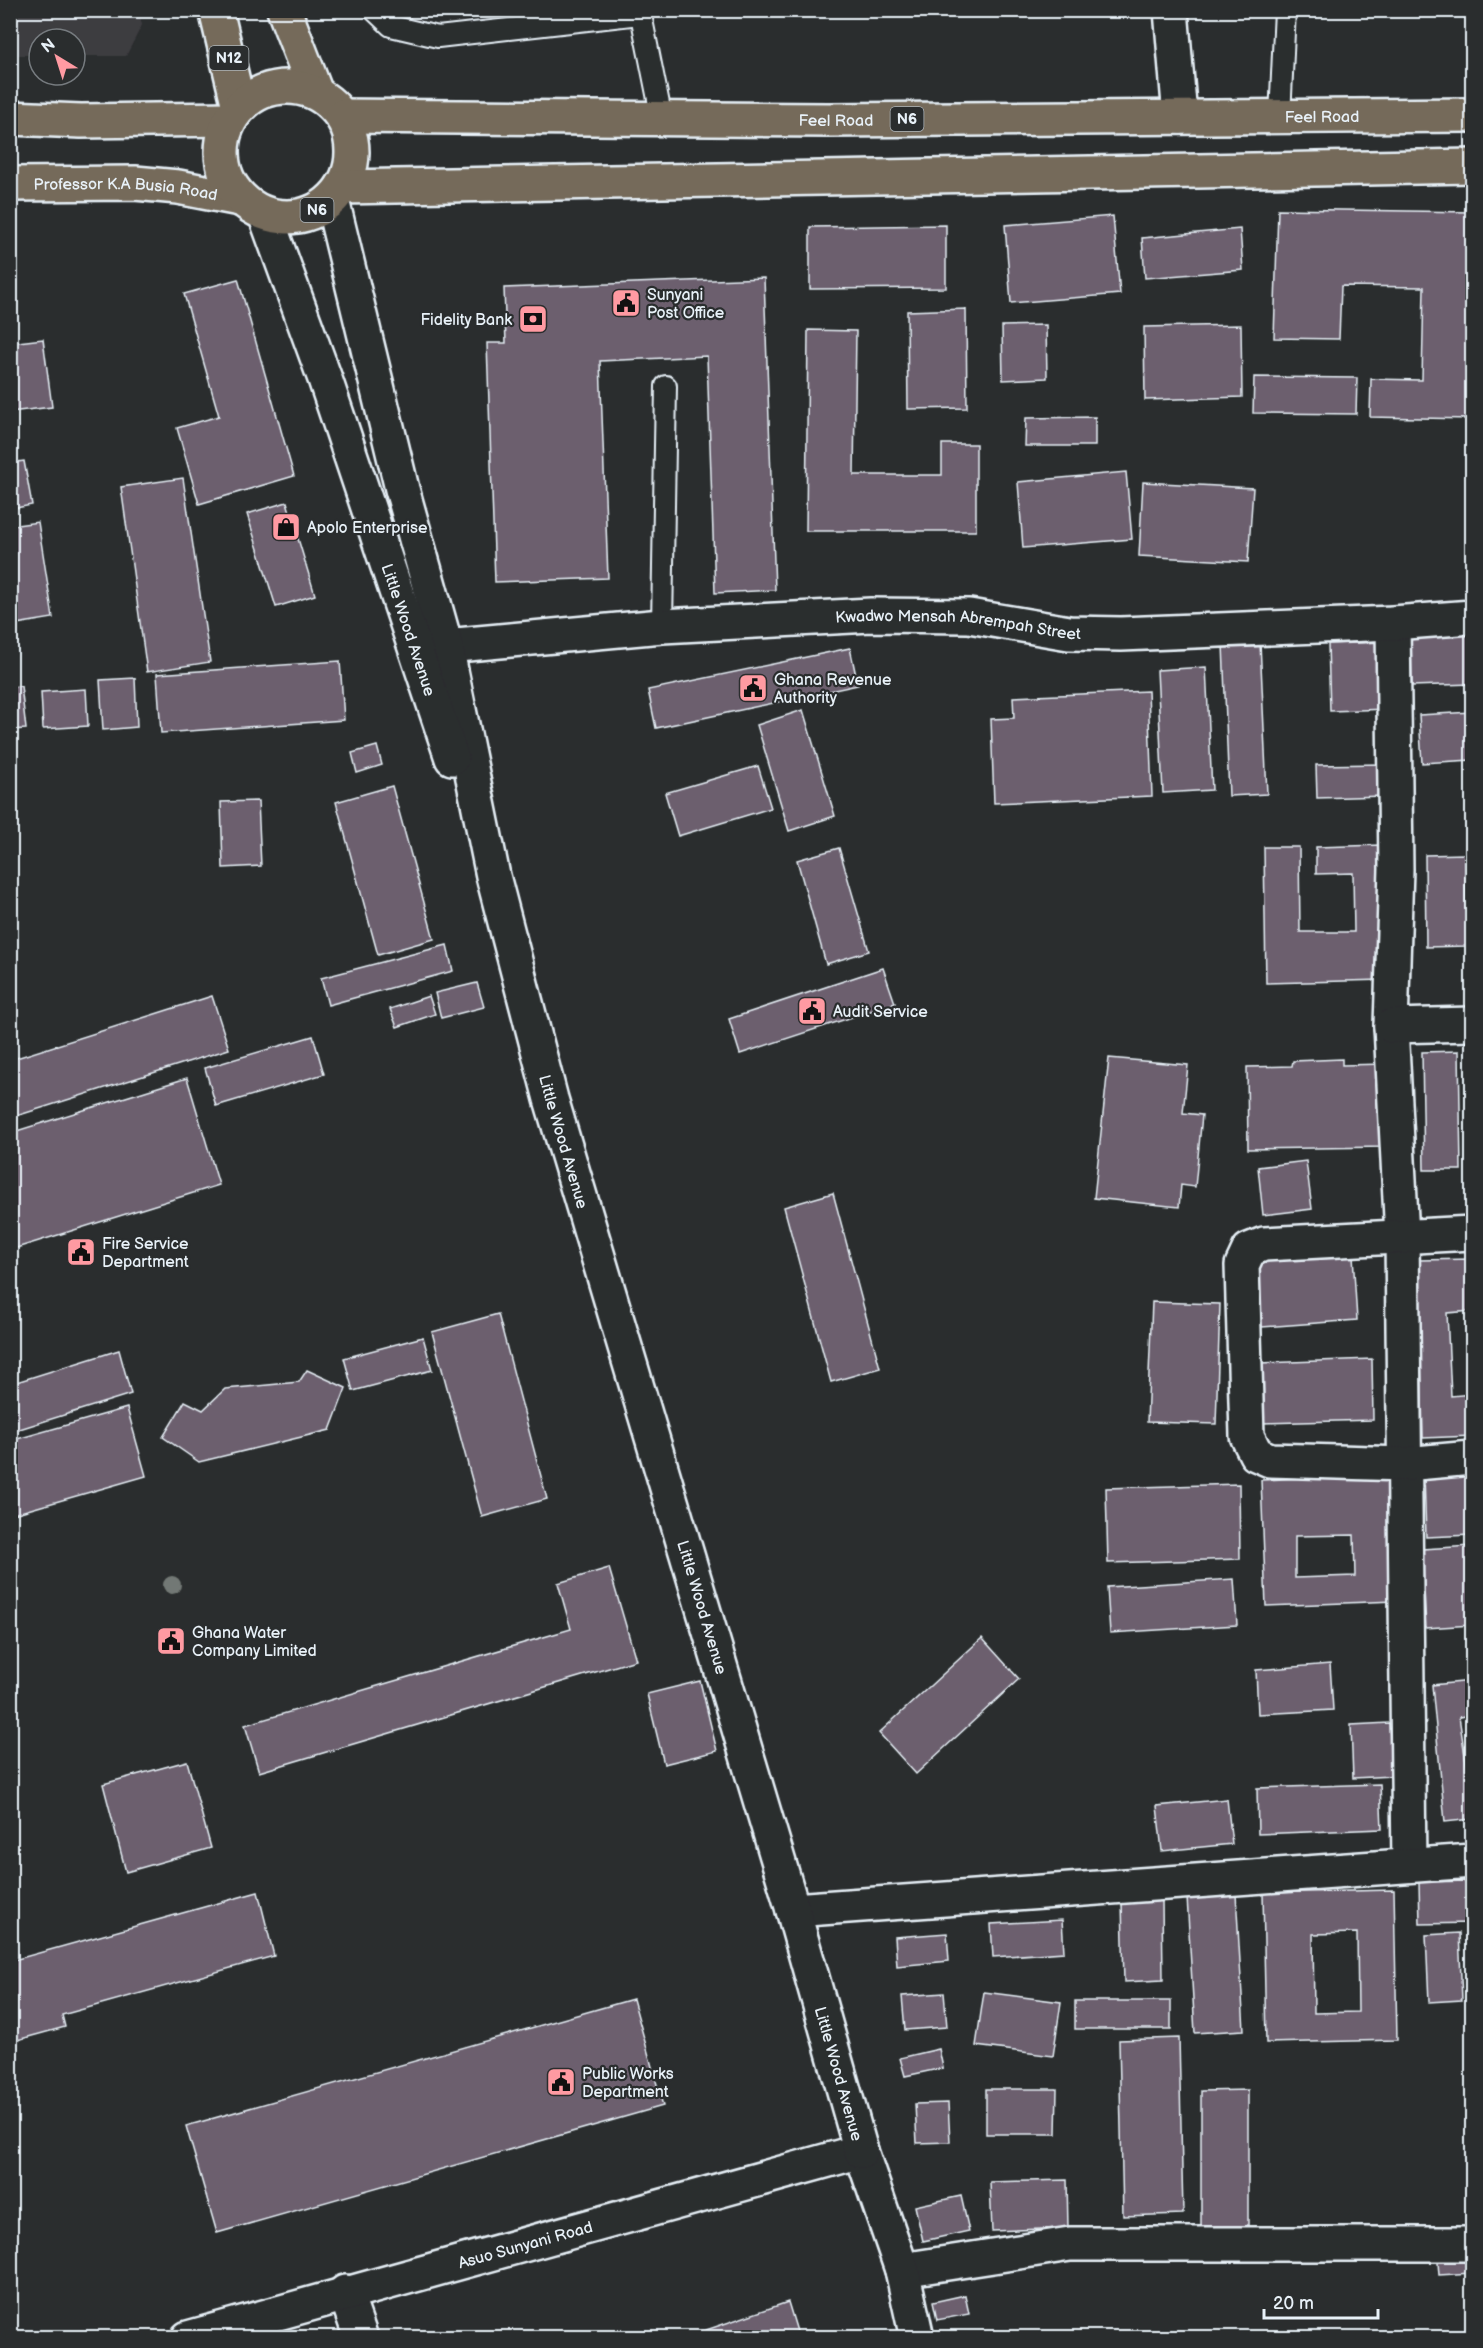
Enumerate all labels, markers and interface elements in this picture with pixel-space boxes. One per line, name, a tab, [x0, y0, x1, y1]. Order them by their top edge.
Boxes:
north arrow	[27, 27, 87, 87]
text: N	[38, 35, 59, 58]
road number: N12	[210, 46, 248, 70]
road number: N6	[890, 107, 924, 131]
street label: Feel Road	[1285, 108, 1359, 127]
street label: Feel Road	[799, 112, 873, 131]
street label: Professor K.A Busia Road	[34, 175, 219, 205]
road number: N6	[300, 198, 334, 222]
place label: Sunyani Post Office	[647, 286, 725, 323]
public building icon: Sunyani Post Office	[610, 287, 642, 319]
bank icon: Fidelity Bank	[517, 303, 549, 335]
place label: Fidelity Bank	[420, 311, 512, 330]
shop icon: Apolo Enterprise	[270, 511, 302, 543]
place label: Apolo Enterprise	[307, 519, 428, 538]
street label: Little Wood Avenue	[377, 561, 439, 699]
street label: Kwadwo Mensah Abrempah Street	[835, 607, 1081, 644]
place label: Ghana Revenue Authority	[774, 671, 892, 708]
public building icon: Ghana Revenue Authority	[737, 672, 769, 704]
public building icon: Audit Service	[796, 995, 828, 1027]
place label: Audit Service	[833, 1003, 928, 1022]
street label: Little Wood Avenue	[534, 1073, 591, 1212]
place label: Fire Service Department	[102, 1235, 189, 1272]
public building icon: Fire Service Department	[65, 1236, 97, 1268]
street label: Little Wood Avenue	[672, 1539, 730, 1677]
place label: Ghana Water Company Limited	[192, 1624, 317, 1661]
public building icon: Ghana Water Company Limited	[155, 1625, 187, 1657]
street label: Little Wood Avenue	[810, 2005, 866, 2144]
place label: Public Works Department	[582, 2065, 674, 2102]
public building icon: Public Works Department	[545, 2066, 577, 2098]
street label: Asuo Sunyani Road	[456, 2218, 595, 2273]
scale bar	[1264, 2282, 1378, 2320]
text: 20 m	[1273, 2293, 1314, 2314]

